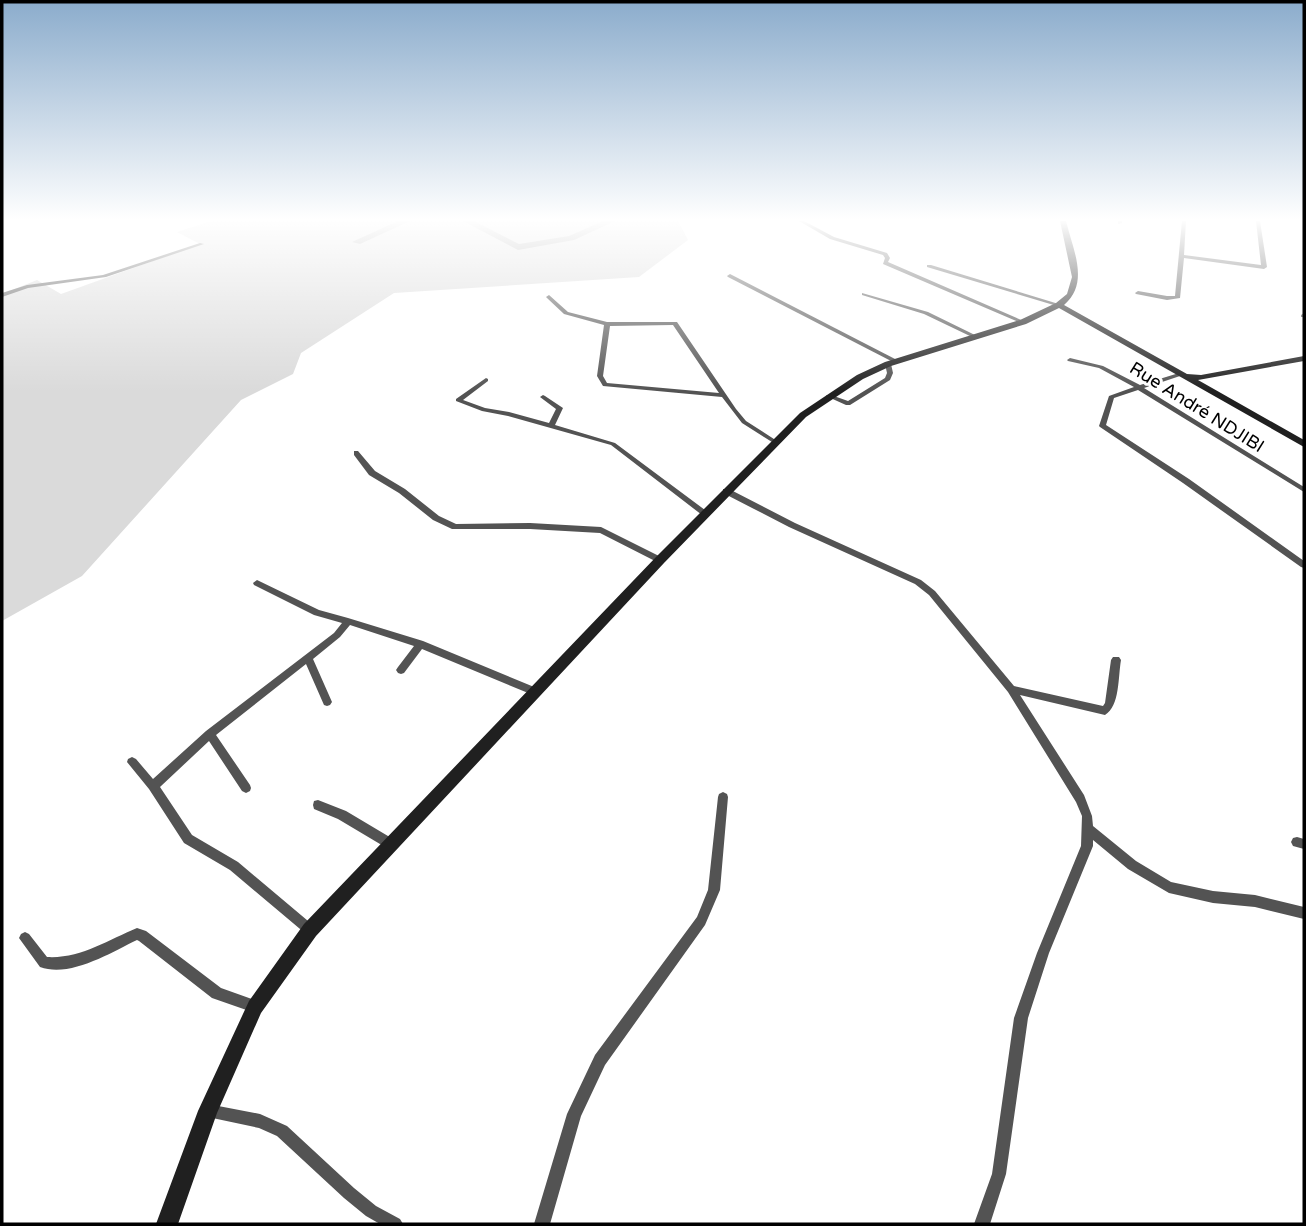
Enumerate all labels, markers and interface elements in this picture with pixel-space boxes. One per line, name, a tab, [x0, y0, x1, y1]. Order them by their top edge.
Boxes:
street label: Rue André NDJIBI	[1126, 357, 1268, 457]

